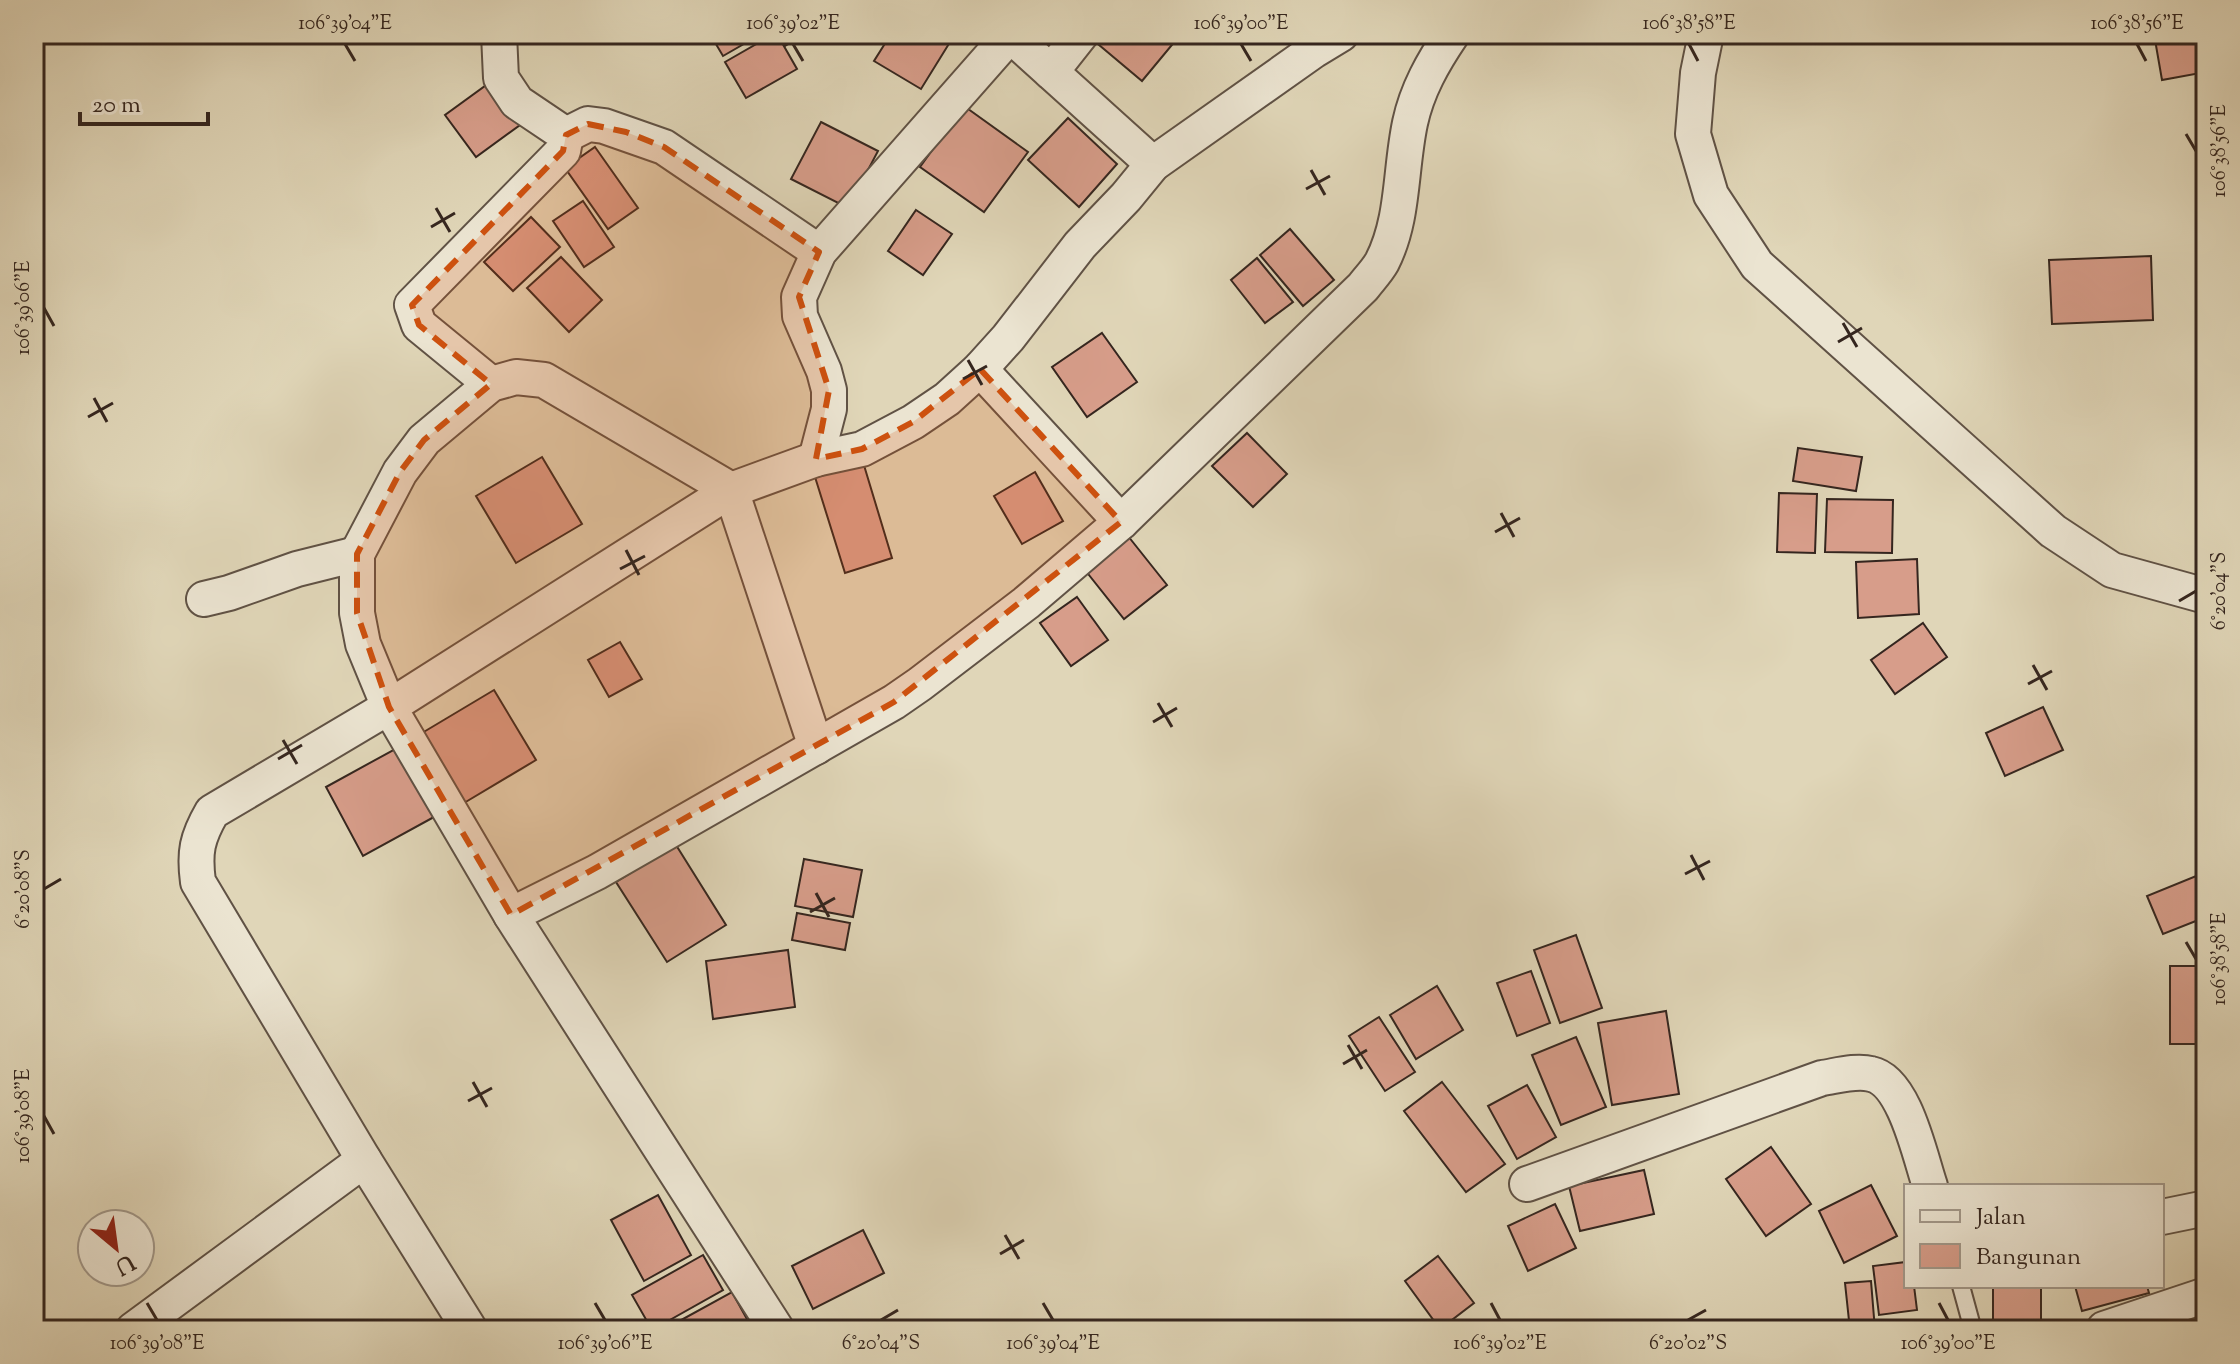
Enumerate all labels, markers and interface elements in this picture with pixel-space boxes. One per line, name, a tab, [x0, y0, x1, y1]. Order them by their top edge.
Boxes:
text: 106°39'04"E	[298, 10, 392, 39]
text: 106°39'02"E	[746, 10, 840, 39]
text: 106°39'00"E	[1194, 10, 1288, 39]
text: 106°38'58"E	[1642, 10, 1736, 39]
text: 106°38'56"E	[2090, 10, 2184, 39]
scale bar	[80, 76, 208, 126]
text: 20 m	[92, 89, 141, 123]
text: 106°38'56"E	[2206, 104, 2235, 198]
text: 106°39'06"E	[10, 261, 39, 355]
text: 6°20'04"S	[2206, 552, 2235, 630]
text: 6°20'08"S	[10, 849, 39, 929]
text: 106°38'58"E	[2206, 912, 2235, 1006]
text: 106°39'08"E	[10, 1069, 39, 1163]
legend	[1904, 1184, 2164, 1288]
text: Jalan	[1974, 1201, 2026, 1235]
north arrow	[76, 1208, 156, 1288]
text: Bangunan	[1976, 1241, 2081, 1275]
text: U	[109, 1245, 140, 1281]
text: 106°39'08"E	[110, 1330, 204, 1359]
text: 106°39'06"E	[558, 1330, 652, 1359]
text: 6°20'04"S	[842, 1330, 920, 1359]
text: 106°39'04"E	[1006, 1330, 1100, 1359]
text: 106°39'02"E	[1453, 1330, 1547, 1359]
text: 6°20'02"S	[1649, 1330, 1727, 1359]
text: 106°39'00"E	[1901, 1330, 1995, 1359]

